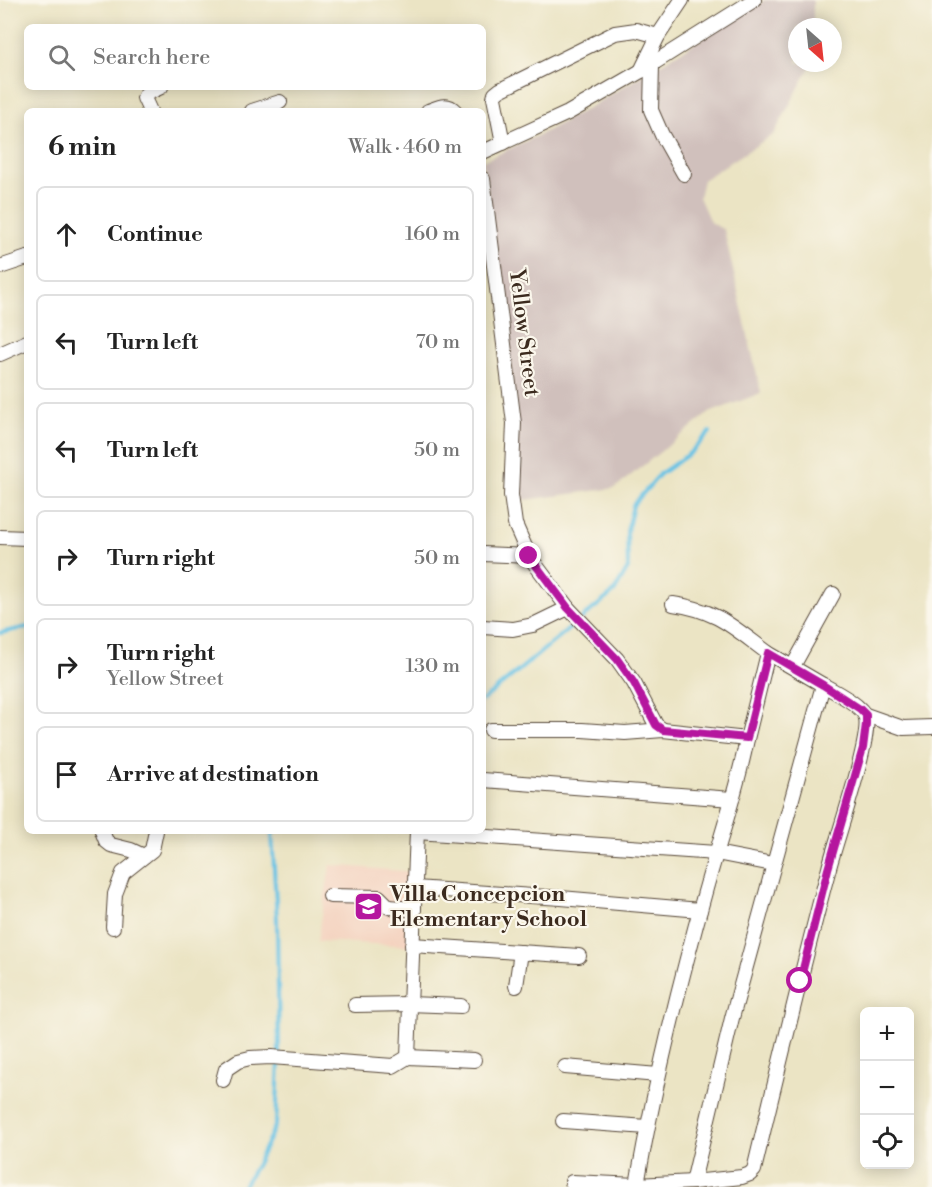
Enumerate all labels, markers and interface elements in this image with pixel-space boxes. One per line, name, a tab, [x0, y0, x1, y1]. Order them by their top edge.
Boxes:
north arrow	[788, 18, 842, 72]
search box	[24, 24, 486, 90]
icon: search	[45, 41, 78, 74]
text: Search here	[93, 44, 210, 71]
text: 6 min	[48, 131, 116, 163]
text: Walk · 460 m	[348, 135, 462, 160]
icon: ahead	[50, 218, 83, 251]
text: Continue	[107, 221, 203, 248]
text: 160 m	[405, 222, 460, 247]
street label: Yellow Street	[503, 267, 545, 399]
icon: left	[50, 326, 83, 359]
text: Turn left	[107, 329, 198, 356]
text: 70 m	[416, 330, 460, 355]
icon: left	[50, 434, 83, 467]
text: Turn left	[107, 437, 198, 464]
text: 50 m	[414, 438, 460, 463]
icon: right	[50, 542, 83, 575]
route end	[515, 542, 541, 568]
text: Turn right	[107, 545, 215, 572]
text: 50 m	[414, 546, 460, 571]
text: Turn right	[107, 640, 215, 667]
icon: right	[50, 650, 83, 683]
text: 130 m	[405, 654, 460, 679]
text: Yellow Street	[107, 667, 224, 692]
icon: arrive	[50, 758, 83, 791]
text: Arrive at destination	[107, 761, 319, 788]
place label: Villa Concepcion Elementary School	[389, 881, 587, 933]
school or university icon: Villa Concepcion Elementary School	[353, 891, 385, 923]
route start	[786, 967, 812, 993]
map controls	[860, 1007, 914, 1169]
button: +	[860, 1007, 914, 1061]
button: −	[860, 1061, 914, 1115]
button: locate	[860, 1115, 914, 1169]

